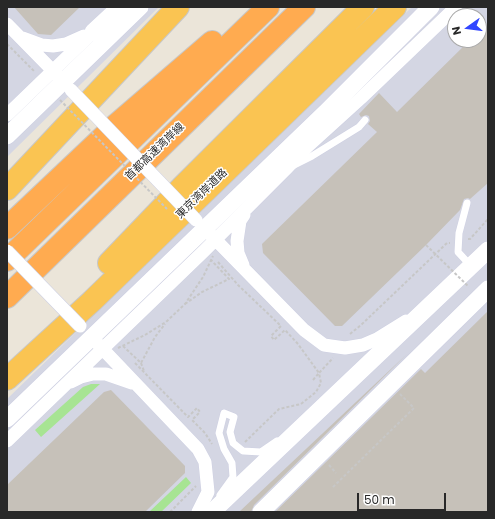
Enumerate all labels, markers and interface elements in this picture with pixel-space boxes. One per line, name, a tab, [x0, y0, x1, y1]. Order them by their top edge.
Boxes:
north arrow	[447, 8, 487, 48]
text: N	[448, 25, 465, 37]
street label: 首都高速湾岸線	[123, 121, 187, 183]
street label: 東京湾岸道路	[174, 166, 230, 222]
scale bar	[359, 485, 448, 511]
text: 50 m	[364, 491, 395, 508]

